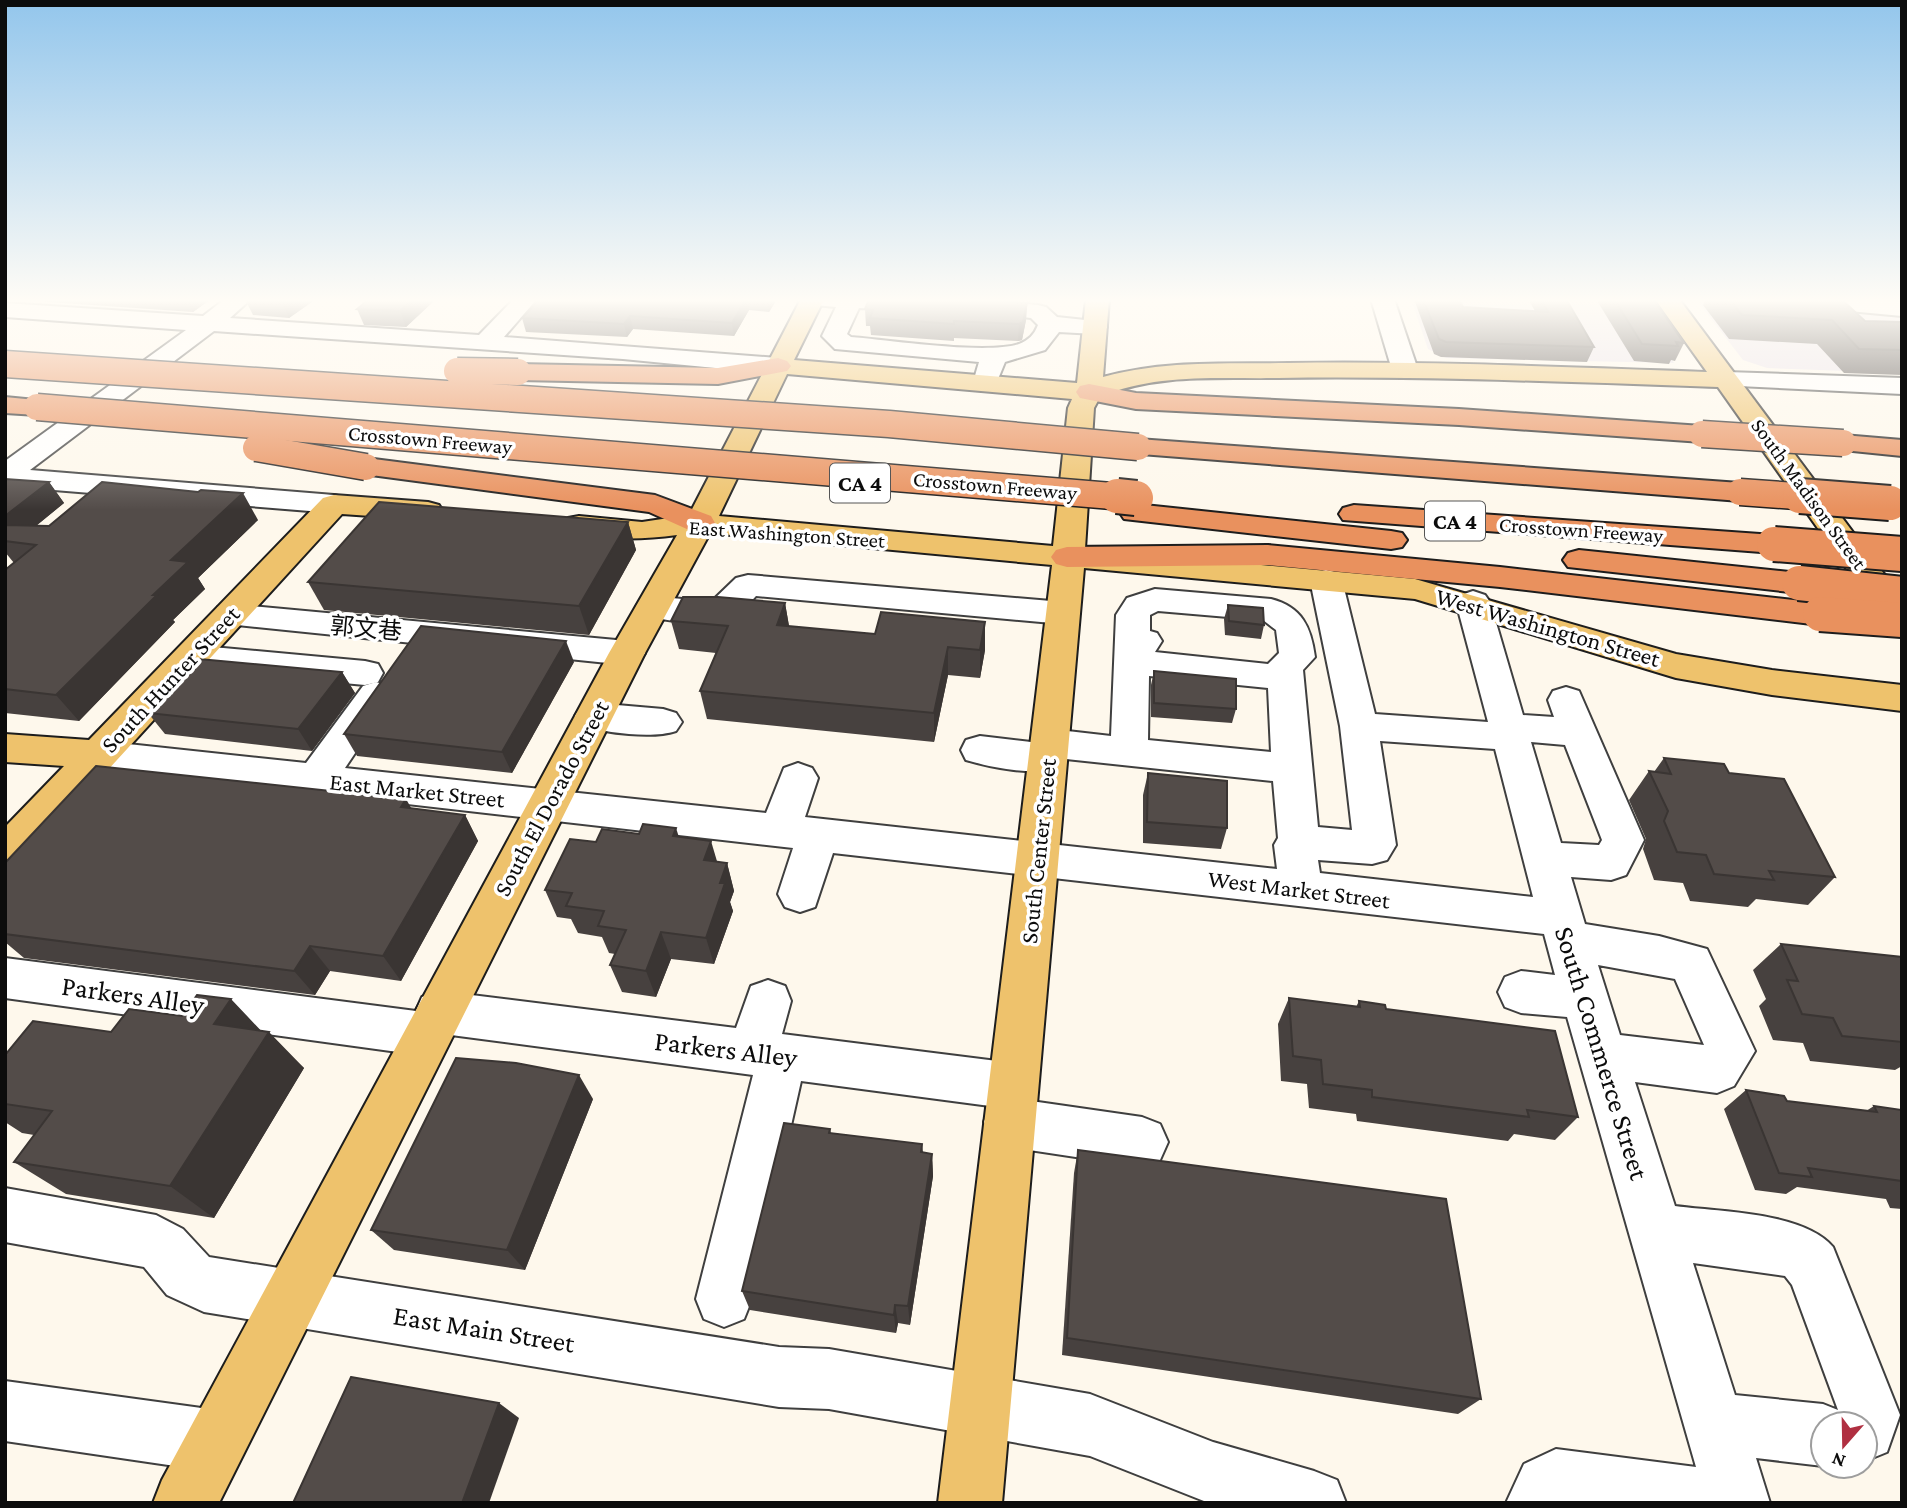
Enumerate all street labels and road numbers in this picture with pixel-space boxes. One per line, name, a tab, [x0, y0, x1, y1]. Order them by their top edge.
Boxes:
street label: South Madison Street	[1746, 414, 1872, 575]
street label: Crosstown Freeway	[347, 421, 513, 459]
road number: CA 4	[830, 463, 890, 503]
street label: Crosstown Freeway	[912, 467, 1078, 505]
road number: CA 4	[1425, 502, 1485, 540]
street label: Crosstown Freeway	[1498, 512, 1664, 548]
street label: East Washington Street	[688, 515, 887, 553]
street label: West Washington Street	[1433, 582, 1664, 672]
street label: South Hunter Street	[95, 599, 245, 758]
street label: 郭文巷	[329, 611, 403, 645]
street label: South El Dorado Street	[488, 695, 614, 900]
street label: South Center Street	[1015, 756, 1061, 945]
street label: East Market Street	[328, 767, 507, 813]
street label: West Market Street	[1206, 864, 1393, 914]
street label: South Commerce Street	[1549, 923, 1655, 1184]
street label: Parkers Alley	[60, 970, 207, 1020]
street label: Parkers Alley	[653, 1025, 800, 1073]
street label: East Main Street	[391, 1299, 578, 1359]

